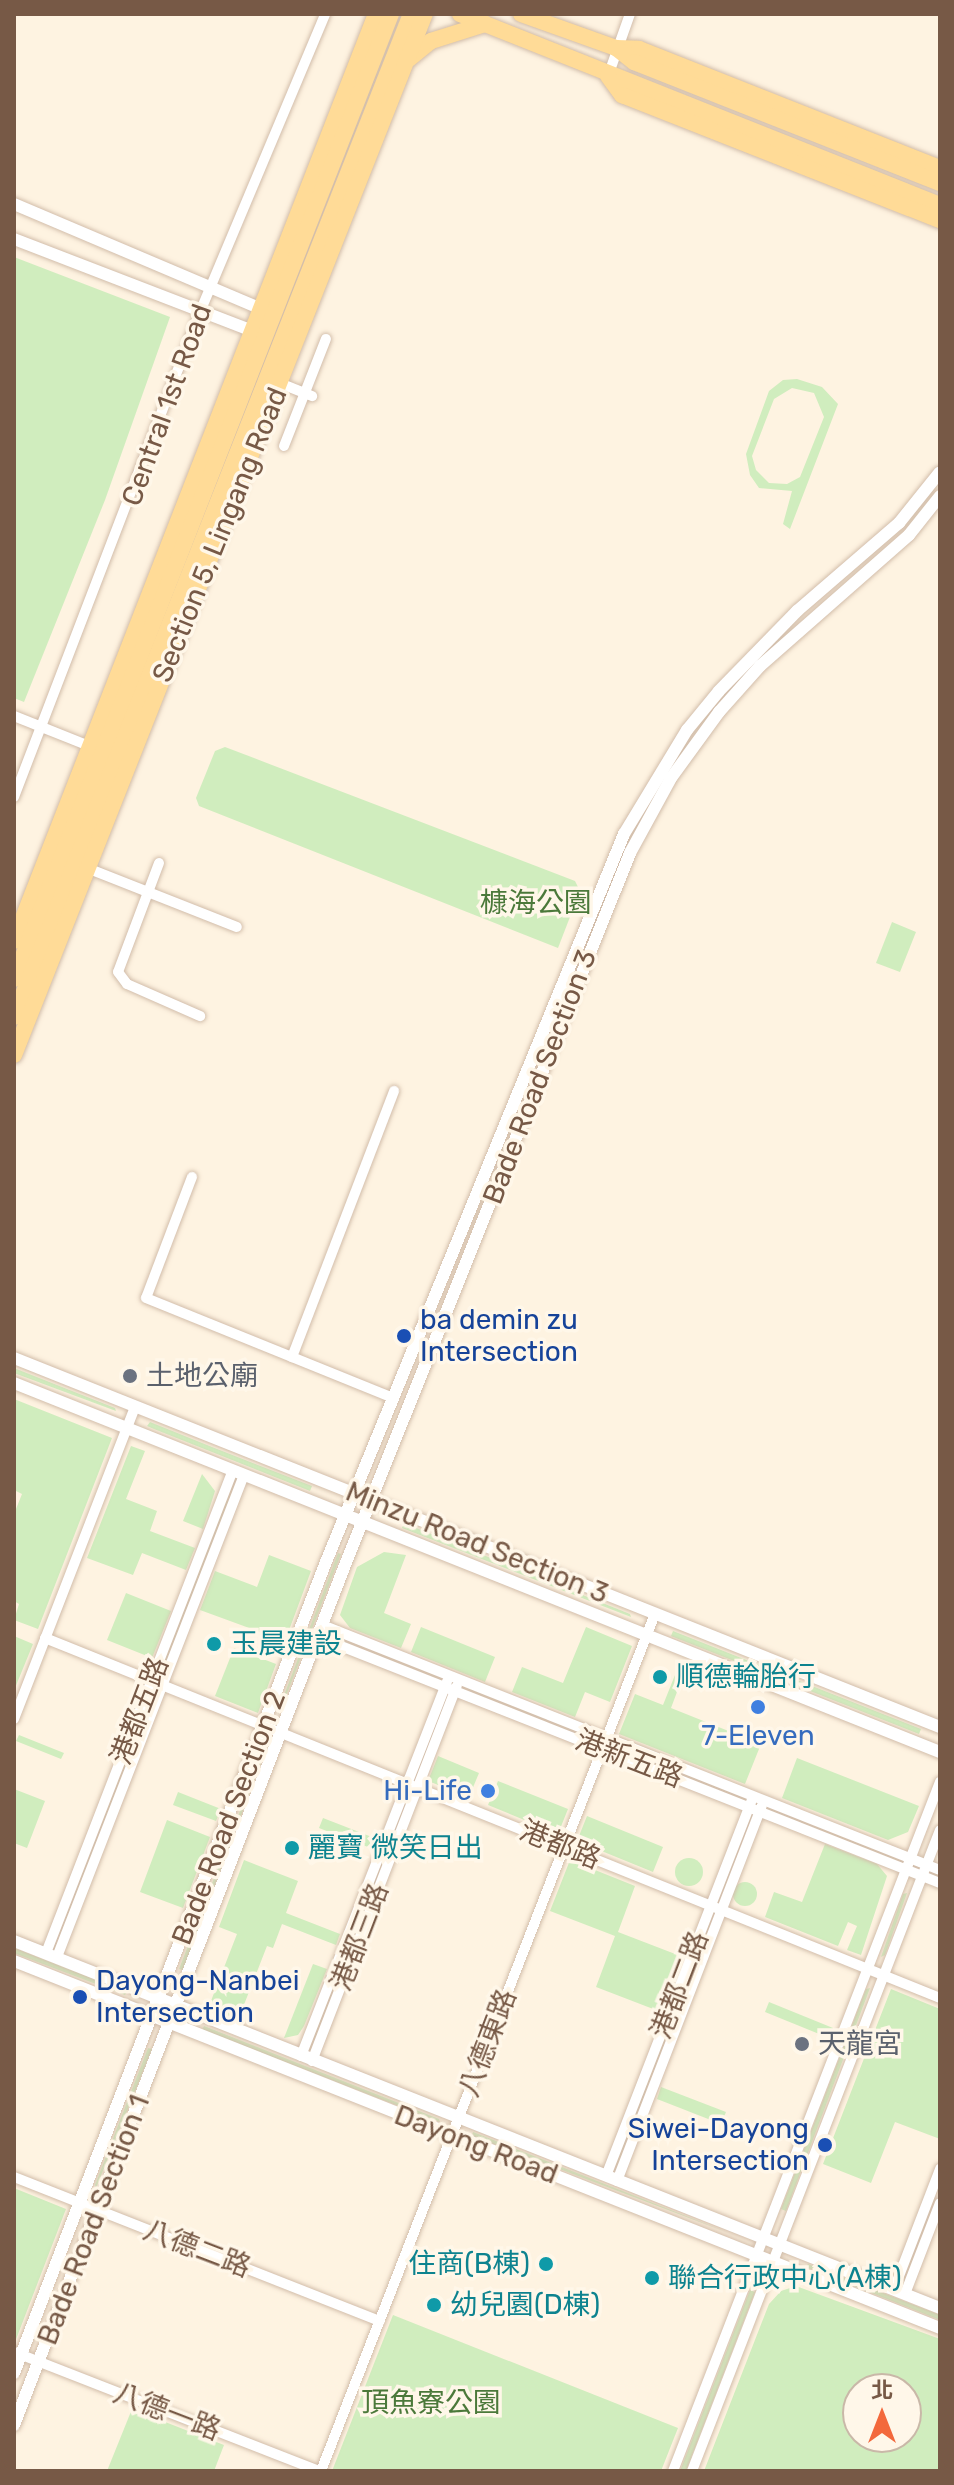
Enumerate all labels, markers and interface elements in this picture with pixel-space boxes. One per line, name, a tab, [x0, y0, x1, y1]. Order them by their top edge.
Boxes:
street label: Central 1st Road	[115, 300, 219, 510]
street label: Section 5, Lingang Road	[145, 383, 295, 687]
park label: 槺海公園	[480, 886, 592, 920]
street label: Bade Road Section 3	[476, 945, 604, 1209]
place label: ba demin zu Intersection	[420, 1303, 578, 1369]
marker: ba demin zu Intersection	[395, 1327, 413, 1345]
place label: 土地公廟	[146, 1359, 258, 1393]
marker: 土地公廟	[121, 1367, 139, 1385]
street label: Minzu Road Section 3	[341, 1475, 613, 1611]
place label: 玉晨建設	[230, 1627, 342, 1661]
marker: 玉晨建設	[205, 1635, 223, 1653]
street label: 港都五路	[104, 1653, 176, 1769]
place label: 順德輪胎行	[676, 1660, 816, 1694]
marker: 順德輪胎行	[651, 1668, 669, 1686]
street label: Bade Road Section 2	[165, 1686, 293, 1950]
marker: 7-Eleven	[749, 1698, 767, 1716]
place label: 7-Eleven	[701, 1719, 815, 1753]
street label: 港新五路	[571, 1723, 687, 1795]
place label: Hi-Life	[383, 1774, 472, 1808]
marker: Hi-Life	[479, 1782, 497, 1800]
street label: 港都路	[515, 1814, 605, 1876]
place label: 麗寶 微笑日出	[308, 1831, 483, 1865]
marker: 麗寶 微笑日出	[283, 1839, 301, 1857]
street label: 港都三路	[324, 1879, 396, 1995]
street label: 港都二路	[644, 1927, 716, 2043]
place label: Dayong-Nanbei Intersection	[96, 1964, 299, 2030]
street label: 八德東路	[452, 1985, 524, 2101]
marker: Dayong-Nanbei Intersection	[71, 1988, 89, 2006]
place label: 天龍宮	[818, 2027, 902, 2061]
marker: 天龍宮	[793, 2035, 811, 2053]
street label: Bade Road Section 1	[31, 2090, 157, 2350]
street label: Dayong Road	[390, 2098, 562, 2192]
place label: Siwei-Dayong Intersection	[628, 2112, 809, 2178]
marker: Siwei-Dayong Intersection	[816, 2136, 834, 2154]
street label: 八德二路	[139, 2213, 255, 2285]
place label: 住商(B棟)	[408, 2247, 530, 2281]
marker: 住商(B棟)	[537, 2255, 555, 2273]
place label: 聯合行政中心(A棟)	[668, 2261, 901, 2295]
marker: 聯合行政中心(A棟)	[643, 2269, 661, 2287]
place label: 幼兒園(D棟)	[450, 2288, 600, 2322]
marker: 幼兒園(D棟)	[425, 2296, 443, 2314]
north arrow	[842, 2373, 922, 2453]
street label: 八德一路	[109, 2376, 225, 2448]
text: 北	[871, 2377, 893, 2404]
park label: 頂魚寮公園	[361, 2386, 501, 2420]

